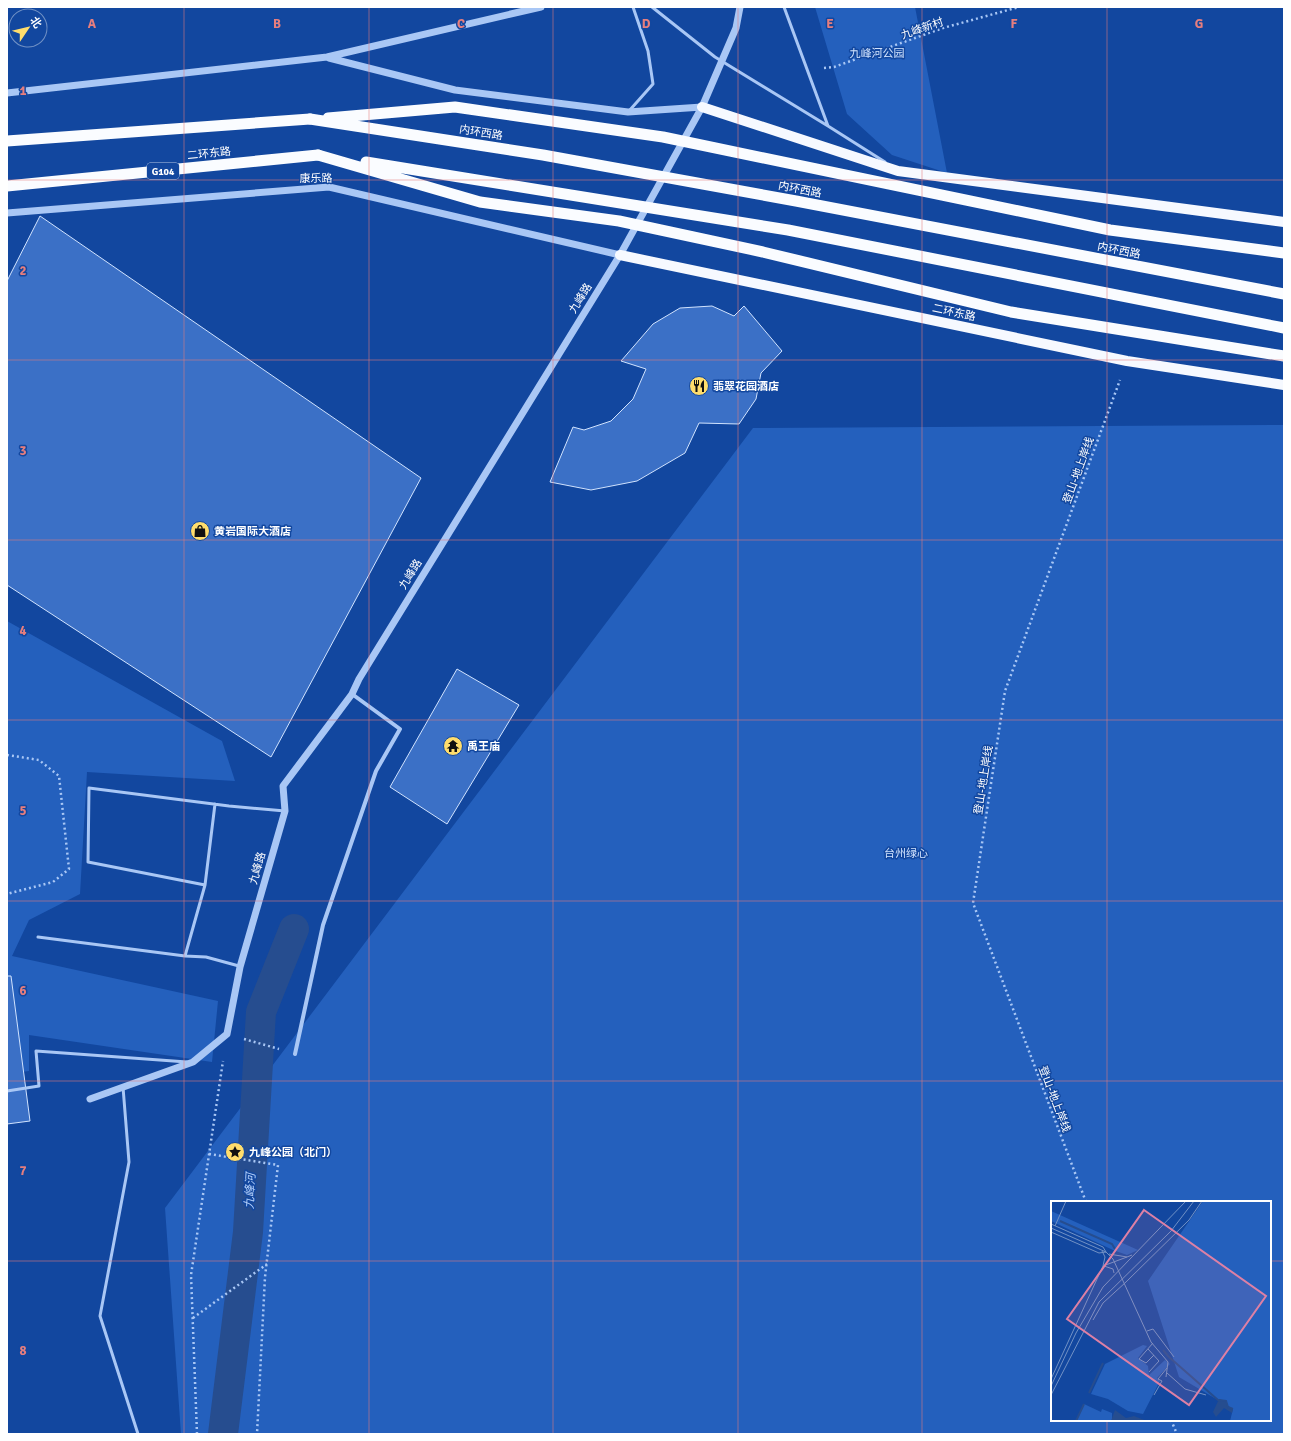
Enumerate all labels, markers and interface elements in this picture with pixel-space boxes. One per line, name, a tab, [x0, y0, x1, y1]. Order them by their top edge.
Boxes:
north arrow	[8, 8, 48, 48]
text: 北	[27, 14, 44, 31]
street label: 九峰新村	[899, 15, 945, 42]
text: A	[88, 16, 97, 32]
text: B	[273, 16, 281, 32]
text: C	[457, 16, 465, 32]
text: D	[642, 16, 651, 32]
text: E	[826, 16, 834, 32]
text: F	[1011, 16, 1018, 32]
text: G	[1195, 16, 1203, 32]
park label: 九峰河公园	[850, 47, 905, 60]
text: 1	[19, 83, 27, 99]
street label: 内环西路	[458, 123, 504, 142]
street label: 二环东路	[186, 145, 232, 162]
road number: G104	[147, 163, 179, 179]
street label: 康乐路	[299, 172, 333, 185]
street label: 内环西路	[777, 179, 823, 200]
street label: 内环西路	[1096, 240, 1142, 261]
text: 2	[19, 263, 27, 279]
street label: 九峰路	[566, 281, 595, 316]
street label: 二环东路	[931, 302, 977, 323]
restaurant icon: 翡翠花园酒店	[688, 375, 710, 397]
place label: 翡翠花园酒店	[713, 380, 779, 393]
street label: 登山-地上岸线	[1060, 435, 1097, 505]
text: 3	[19, 443, 27, 459]
shop icon: 黄岩国际大酒店	[189, 520, 211, 542]
place label: 黄岩国际大酒店	[214, 525, 291, 538]
street label: 九峰路	[396, 557, 425, 592]
text: 4	[19, 623, 27, 639]
temple icon: 禹王庙	[442, 735, 464, 757]
place label: 禹王庙	[467, 740, 500, 753]
street label: 登山-地上岸线	[972, 745, 995, 816]
text: 5	[19, 803, 27, 819]
park label: 台州绿心	[884, 847, 928, 860]
street label: 九峰路	[247, 850, 268, 886]
text: 6	[19, 983, 27, 999]
street label: 登山-地上岸线	[1036, 1064, 1073, 1134]
place icon: 九峰公园（北门）	[224, 1141, 246, 1163]
place label: 九峰公园（北门）	[249, 1146, 337, 1159]
text: 7	[19, 1163, 27, 1179]
water label: 九峰河	[242, 1171, 259, 1209]
inset map	[1051, 1201, 1271, 1421]
text: 8	[19, 1343, 27, 1359]

